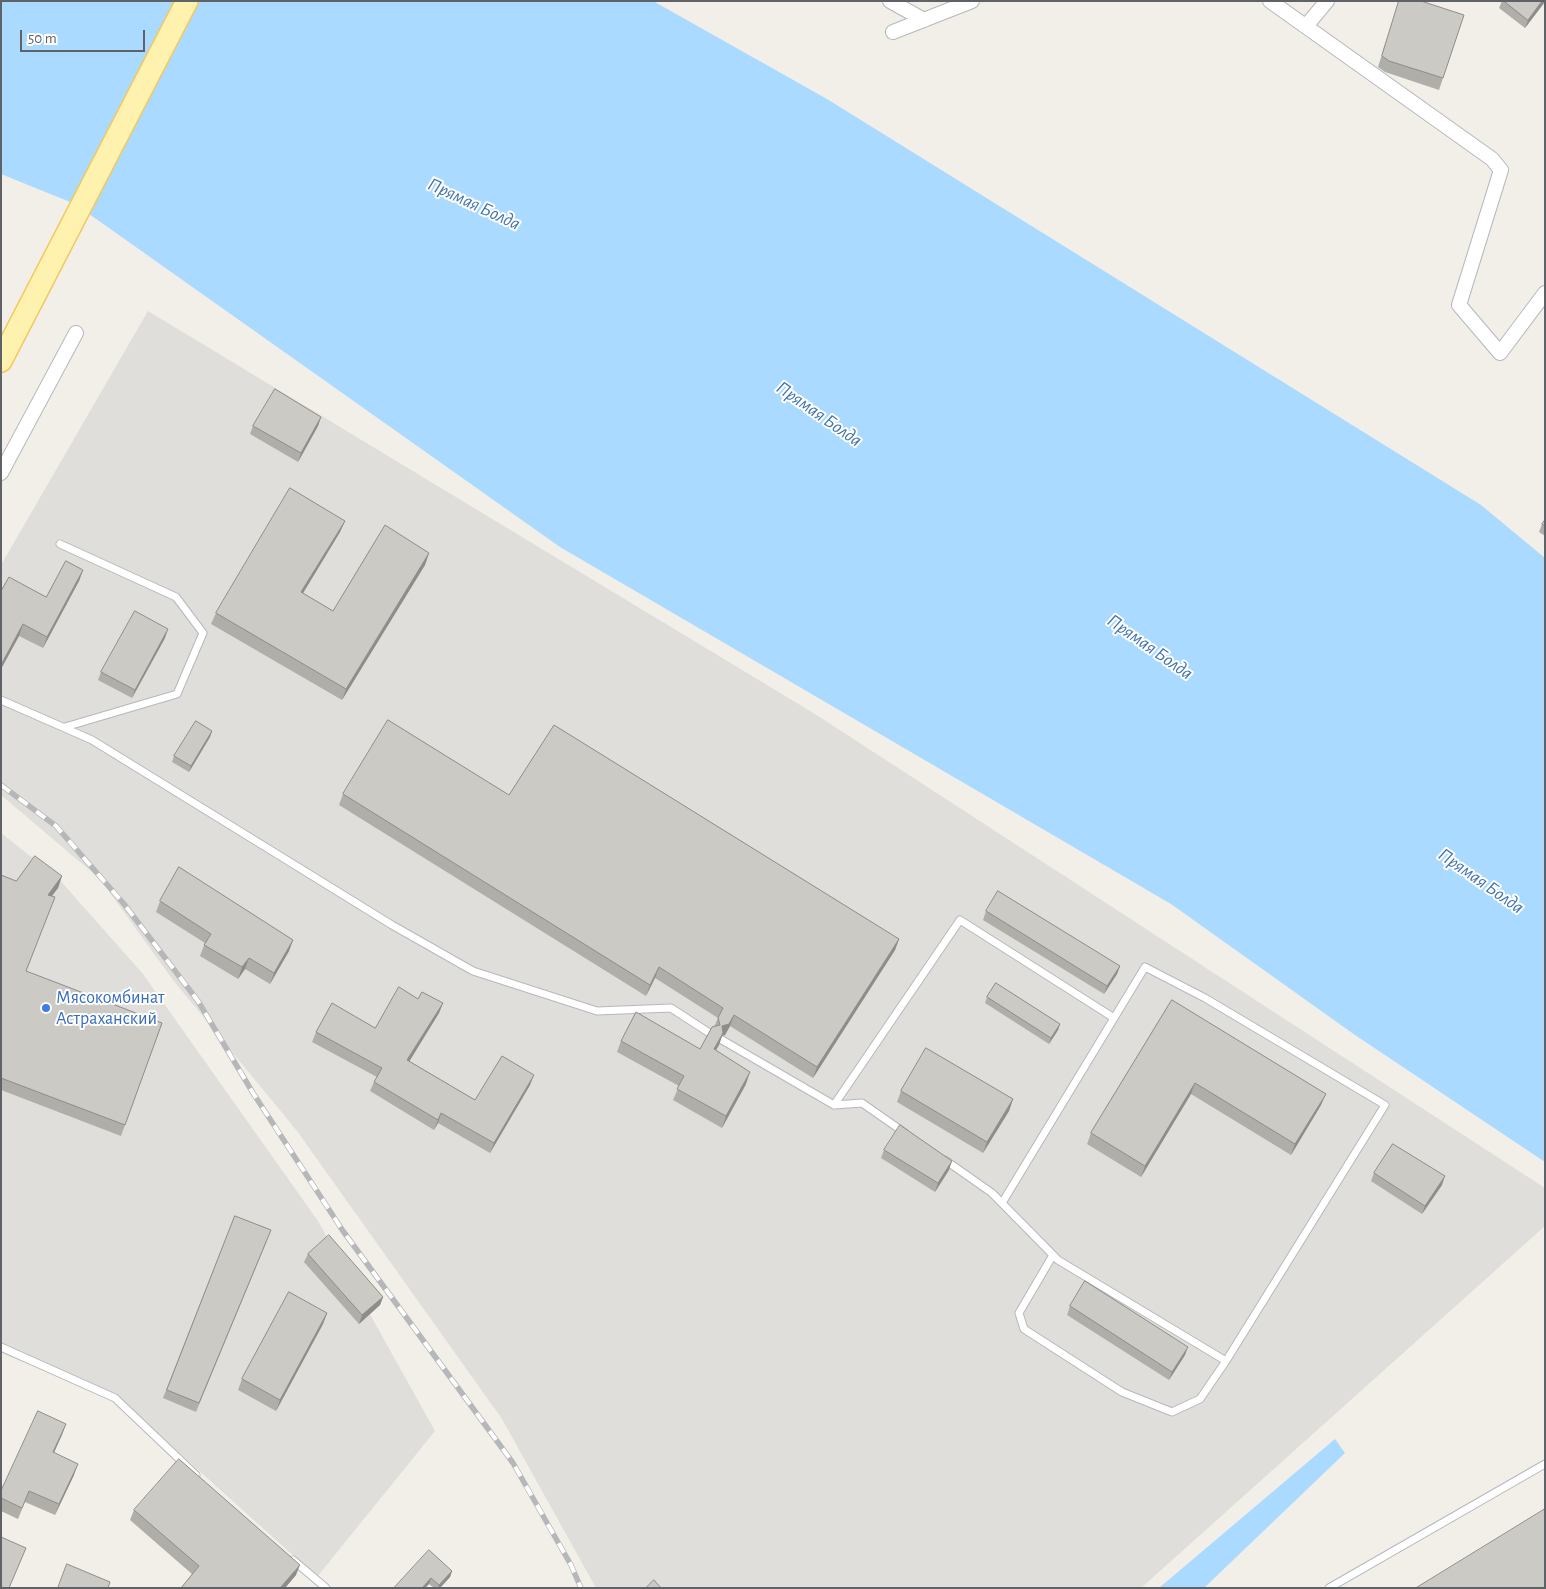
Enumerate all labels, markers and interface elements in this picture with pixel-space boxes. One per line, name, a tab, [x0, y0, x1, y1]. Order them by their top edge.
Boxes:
scale bar	[22, 20, 148, 52]
text: 50 m	[28, 31, 57, 46]
water label: Прямая Болда	[424, 173, 524, 235]
water label: Прямая Болда	[772, 376, 866, 452]
water label: Прямая Болда	[1103, 609, 1197, 685]
water label: Прямая Болда	[1434, 843, 1528, 919]
place label: Мясокомбинат Астраханский	[56, 987, 164, 1030]
marker: Мясокомбинат Астраханский	[40, 1002, 52, 1014]

